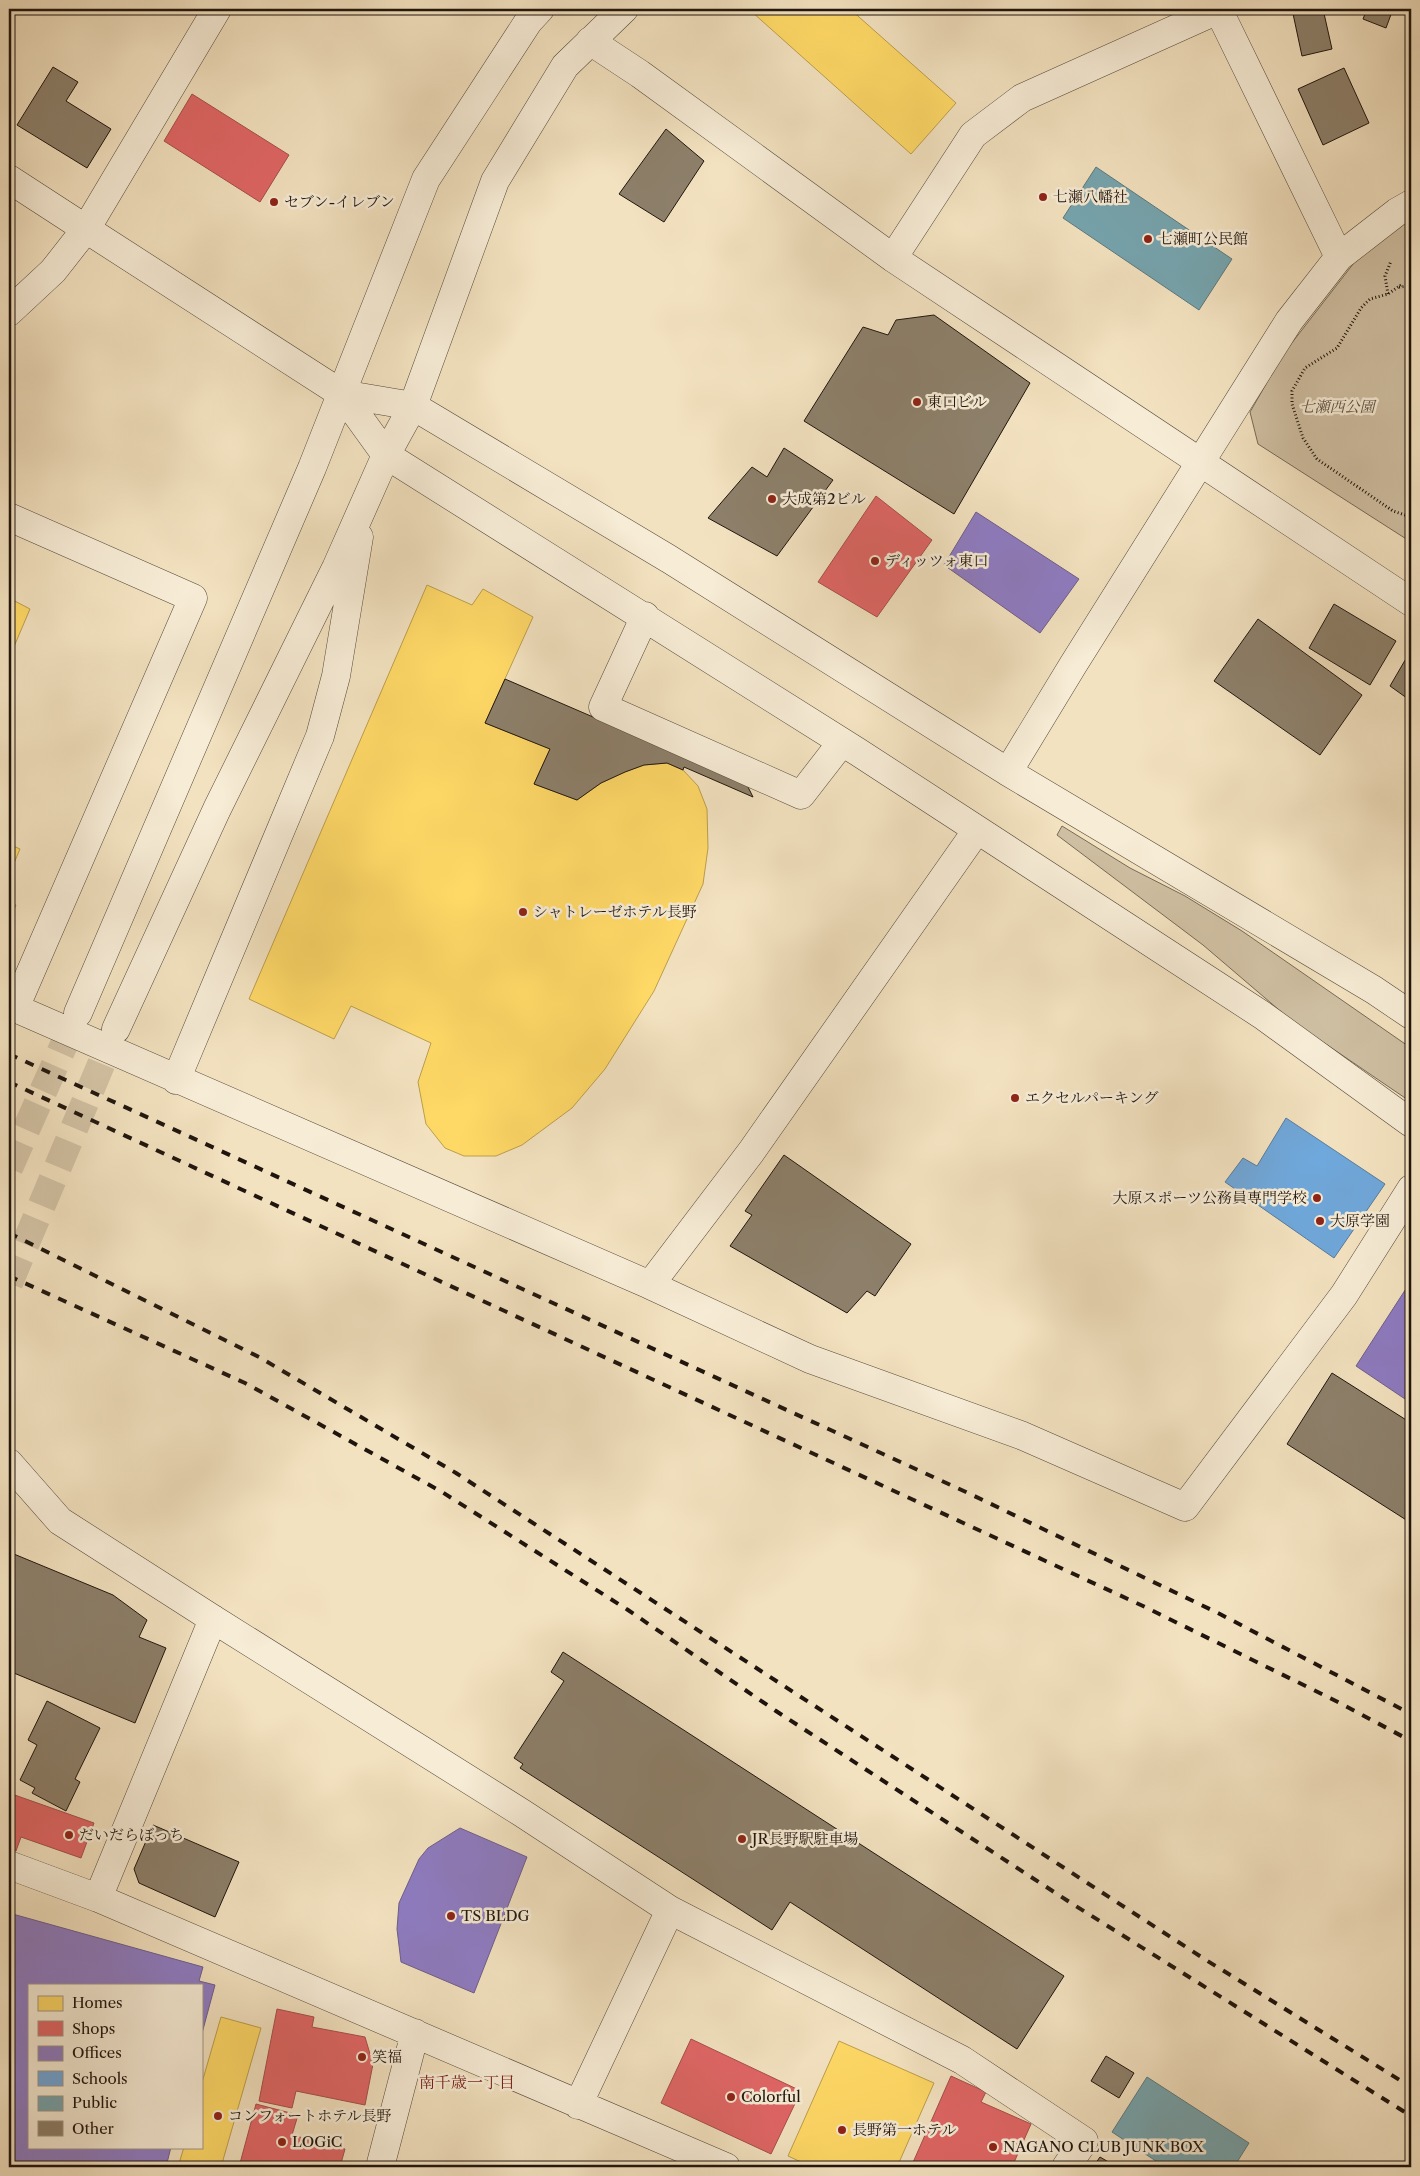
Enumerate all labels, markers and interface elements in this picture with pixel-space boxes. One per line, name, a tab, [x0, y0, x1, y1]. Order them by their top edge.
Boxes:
place label: 七瀬八幡社	[1053, 187, 1128, 206]
marker: 七瀬八幡社	[1037, 191, 1049, 203]
place label: セブン-イレブン	[284, 192, 395, 211]
marker: セブン-イレブン	[268, 196, 280, 208]
place label: 七瀬町公民館	[1158, 229, 1248, 248]
marker: 七瀬町公民館	[1142, 233, 1154, 245]
place label: 東口ビル	[927, 392, 987, 411]
marker: 東口ビル	[911, 396, 923, 408]
park label: 七瀬西公園	[1299, 397, 1377, 416]
place label: 大成第2ビル	[782, 489, 866, 508]
marker: 大成第2ビル	[766, 493, 778, 505]
place label: ディッツォ東口	[885, 551, 988, 570]
marker: ディッツォ東口	[869, 555, 881, 567]
place label: シャトレーゼホテル長野	[533, 902, 697, 921]
marker: シャトレーゼホテル長野	[517, 906, 529, 918]
place label: エクセルパーキング	[1025, 1088, 1159, 1107]
marker: エクセルパーキング	[1009, 1092, 1021, 1104]
place label: 大原スポーツ公務員専門学校	[1113, 1188, 1307, 1207]
marker: 大原スポーツ公務員専門学校	[1311, 1192, 1323, 1204]
place label: 大原学園	[1330, 1211, 1390, 1230]
marker: 大原学園	[1314, 1215, 1326, 1227]
place label: だいだらぼっち	[79, 1825, 184, 1844]
marker: だいだらぼっち	[63, 1829, 75, 1841]
place label: JR長野駅駐車場	[750, 1829, 858, 1848]
marker: JR長野駅駐車場	[736, 1833, 748, 1845]
place label: TS BLDG	[461, 1906, 530, 1925]
marker: TS BLDG	[445, 1910, 457, 1922]
legend	[28, 1984, 202, 2148]
text: Homes	[72, 1993, 123, 2012]
text: Shops	[72, 2019, 115, 2038]
text: Offices	[72, 2043, 122, 2062]
place label: 笑福	[372, 2047, 402, 2066]
marker: 笑福	[356, 2051, 368, 2063]
text: Schools	[72, 2069, 128, 2088]
district label: 南千歳一丁目	[419, 2072, 515, 2092]
place label: Colorful	[741, 2087, 801, 2106]
marker: Colorful	[725, 2091, 737, 2103]
text: Public	[72, 2093, 117, 2112]
place label: コンフォートホテル長野	[228, 2106, 392, 2125]
marker: コンフォートホテル長野	[212, 2110, 224, 2122]
text: Other	[72, 2119, 115, 2138]
place label: 長野第一ホテル	[852, 2120, 956, 2139]
marker: 長野第一ホテル	[836, 2124, 848, 2136]
place label: LOGiC	[292, 2132, 342, 2151]
marker: LOGiC	[276, 2136, 288, 2148]
place label: NAGANO CLUB JUNK BOX	[1003, 2137, 1204, 2156]
marker: NAGANO CLUB JUNK BOX	[987, 2141, 999, 2153]

